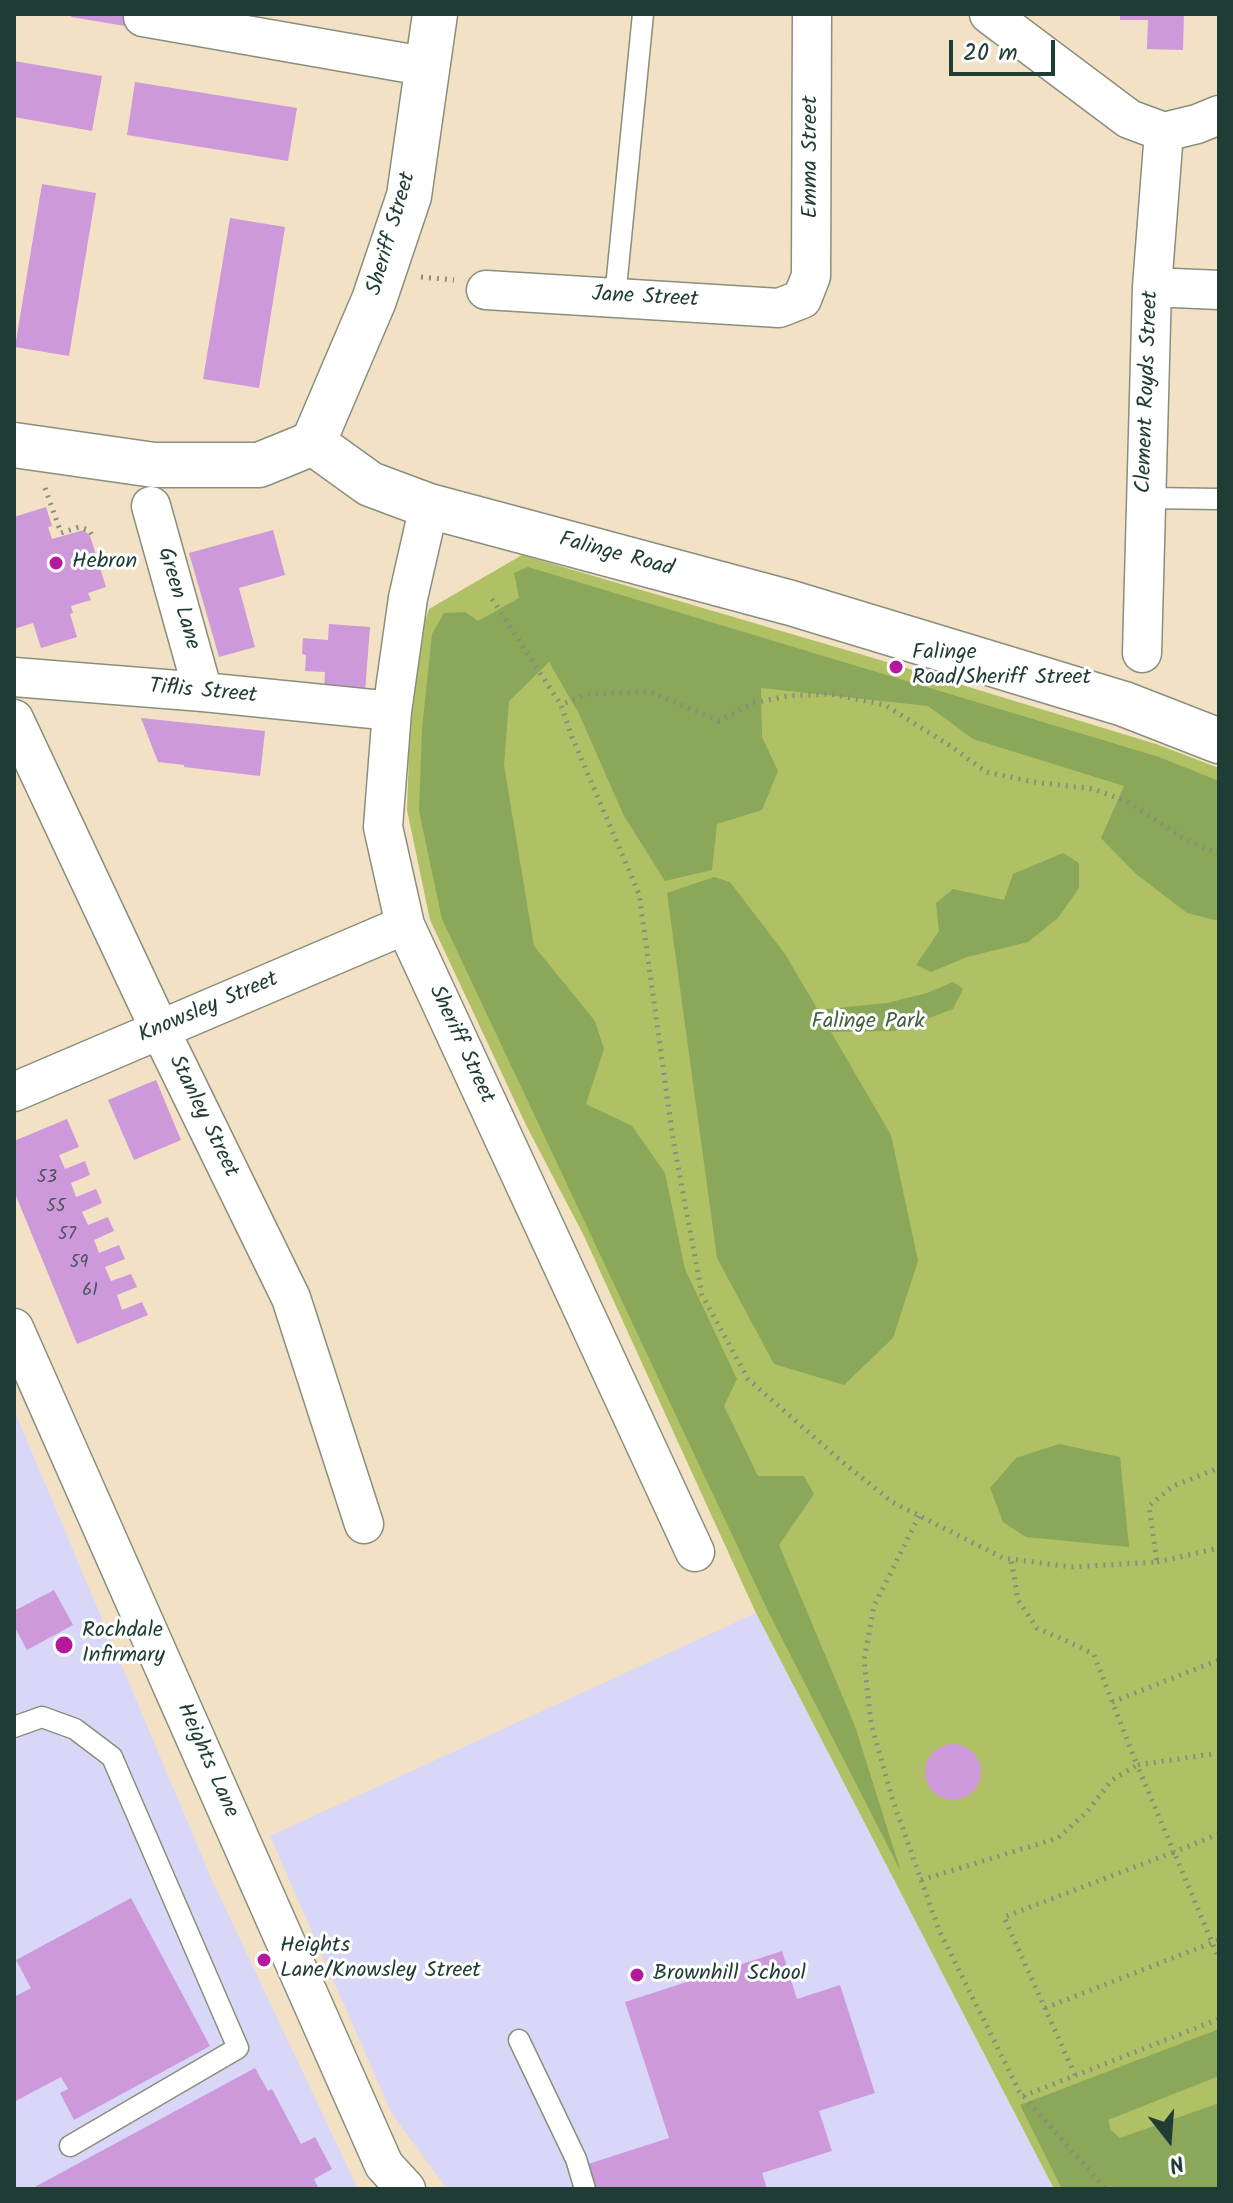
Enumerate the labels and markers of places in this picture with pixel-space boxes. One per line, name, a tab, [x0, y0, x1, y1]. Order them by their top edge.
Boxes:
place label: Hebron	[72, 550, 137, 576]
marker: Hebron	[47, 554, 65, 572]
place label: Falinge Road/Sheriff Street	[912, 641, 1091, 692]
marker: Falinge Road/Sheriff Street	[887, 658, 905, 676]
place label: Rochdale Infirmary	[82, 1619, 165, 1670]
marker: Rochdale Infirmary	[53, 1634, 75, 1656]
place label: Heights Lane/Knowsley Street	[280, 1934, 481, 1986]
marker: Heights Lane/Knowsley Street	[255, 1951, 273, 1969]
place label: Brownhill School	[653, 1962, 806, 1988]
marker: Brownhill School	[628, 1966, 646, 1984]

